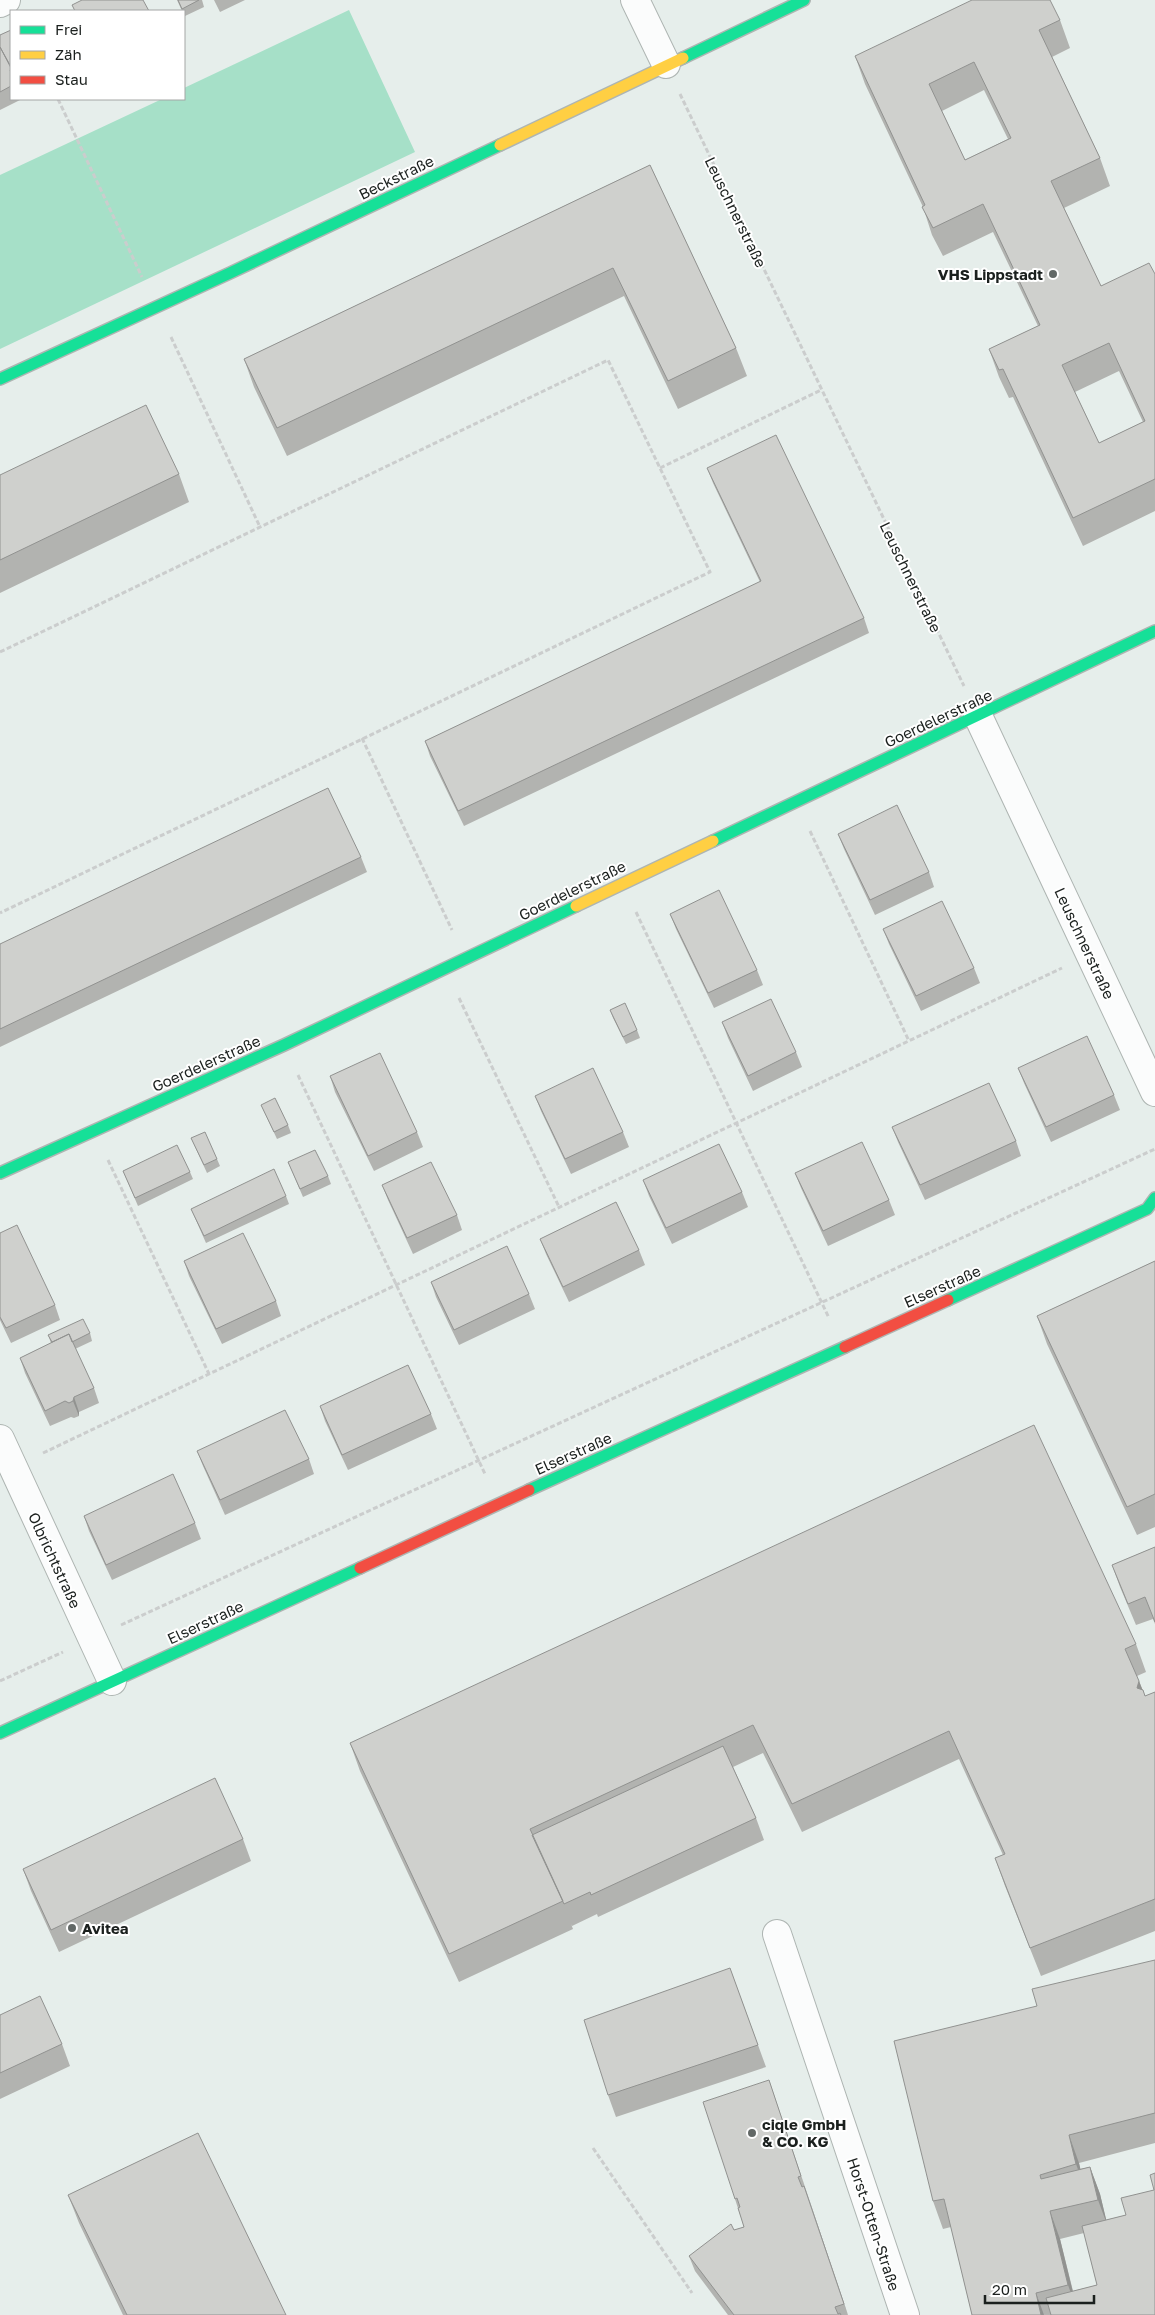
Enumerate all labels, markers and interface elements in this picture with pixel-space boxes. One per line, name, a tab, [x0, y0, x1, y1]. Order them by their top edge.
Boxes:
legend	[10, 10, 185, 100]
text: Frei	[55, 20, 82, 38]
text: Zäh	[55, 45, 82, 63]
text: Stau	[55, 70, 88, 88]
street label: Beckstraße	[356, 151, 437, 203]
street label: Leuschnerstraße	[701, 154, 771, 271]
place label: VHS Lippstadt	[938, 265, 1043, 283]
marker: VHS Lippstadt	[1047, 268, 1059, 280]
street label: Leuschnerstraße	[876, 519, 946, 636]
street label: Goerdelerstraße	[881, 685, 995, 751]
street label: Goerdelerstraße	[516, 856, 629, 924]
street label: Leuschnerstraße	[1051, 884, 1119, 1002]
street label: Goerdelerstraße	[149, 1031, 263, 1095]
street label: Elserstraße	[901, 1261, 983, 1311]
street label: Elserstraße	[532, 1428, 614, 1478]
street label: Olbrichtstraße	[25, 1509, 85, 1611]
street label: Elserstraße	[164, 1596, 246, 1647]
place label: Avitea	[82, 1919, 129, 1937]
marker: Avitea	[66, 1922, 78, 1934]
place label: ciqle GmbH & CO. KG	[762, 2115, 846, 2150]
marker: ciqle GmbH & CO. KG	[746, 2127, 758, 2139]
street label: Horst-Otten-Straße	[844, 2155, 904, 2293]
scale bar	[985, 2272, 1094, 2304]
text: 20 m	[992, 2280, 1027, 2298]

